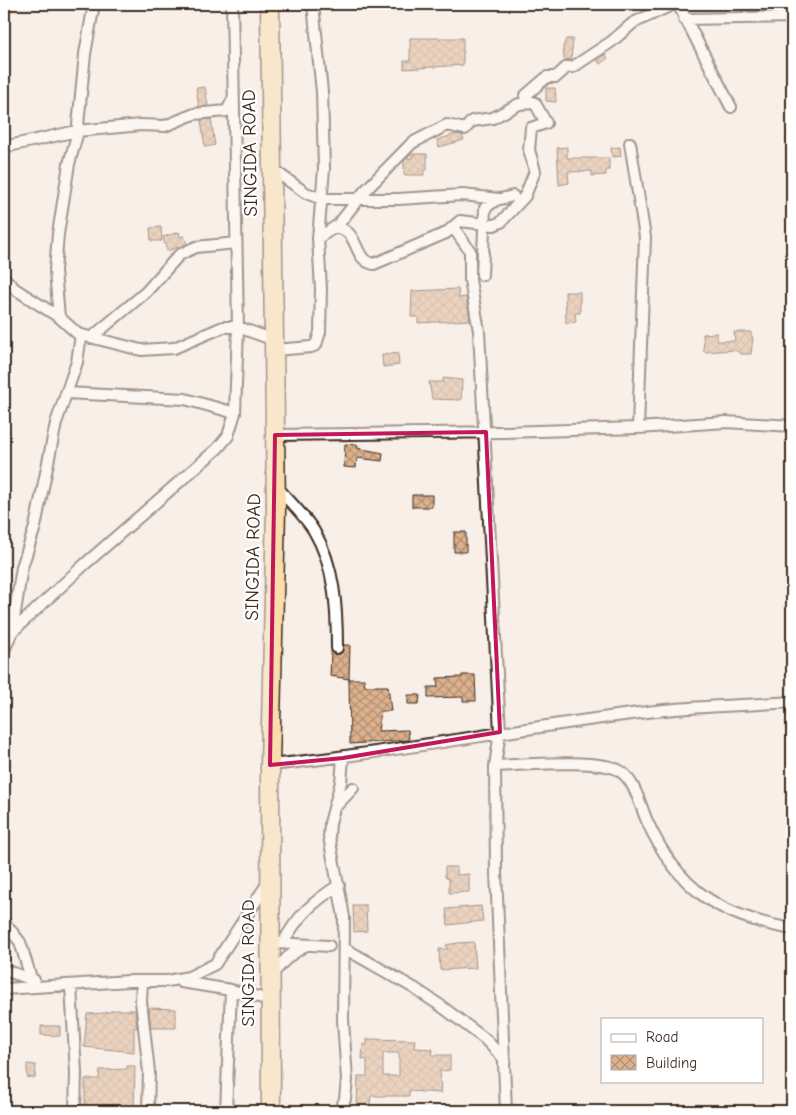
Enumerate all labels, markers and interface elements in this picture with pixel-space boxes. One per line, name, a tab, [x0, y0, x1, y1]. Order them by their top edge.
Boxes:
street label: SINGIDA ROAD	[238, 89, 262, 217]
street label: SINGIDA ROAD	[241, 493, 265, 621]
street label: SINGIDA ROAD	[237, 899, 259, 1027]
legend	[601, 1018, 764, 1082]
text: Road	[646, 1028, 678, 1046]
text: Building	[646, 1054, 697, 1072]

